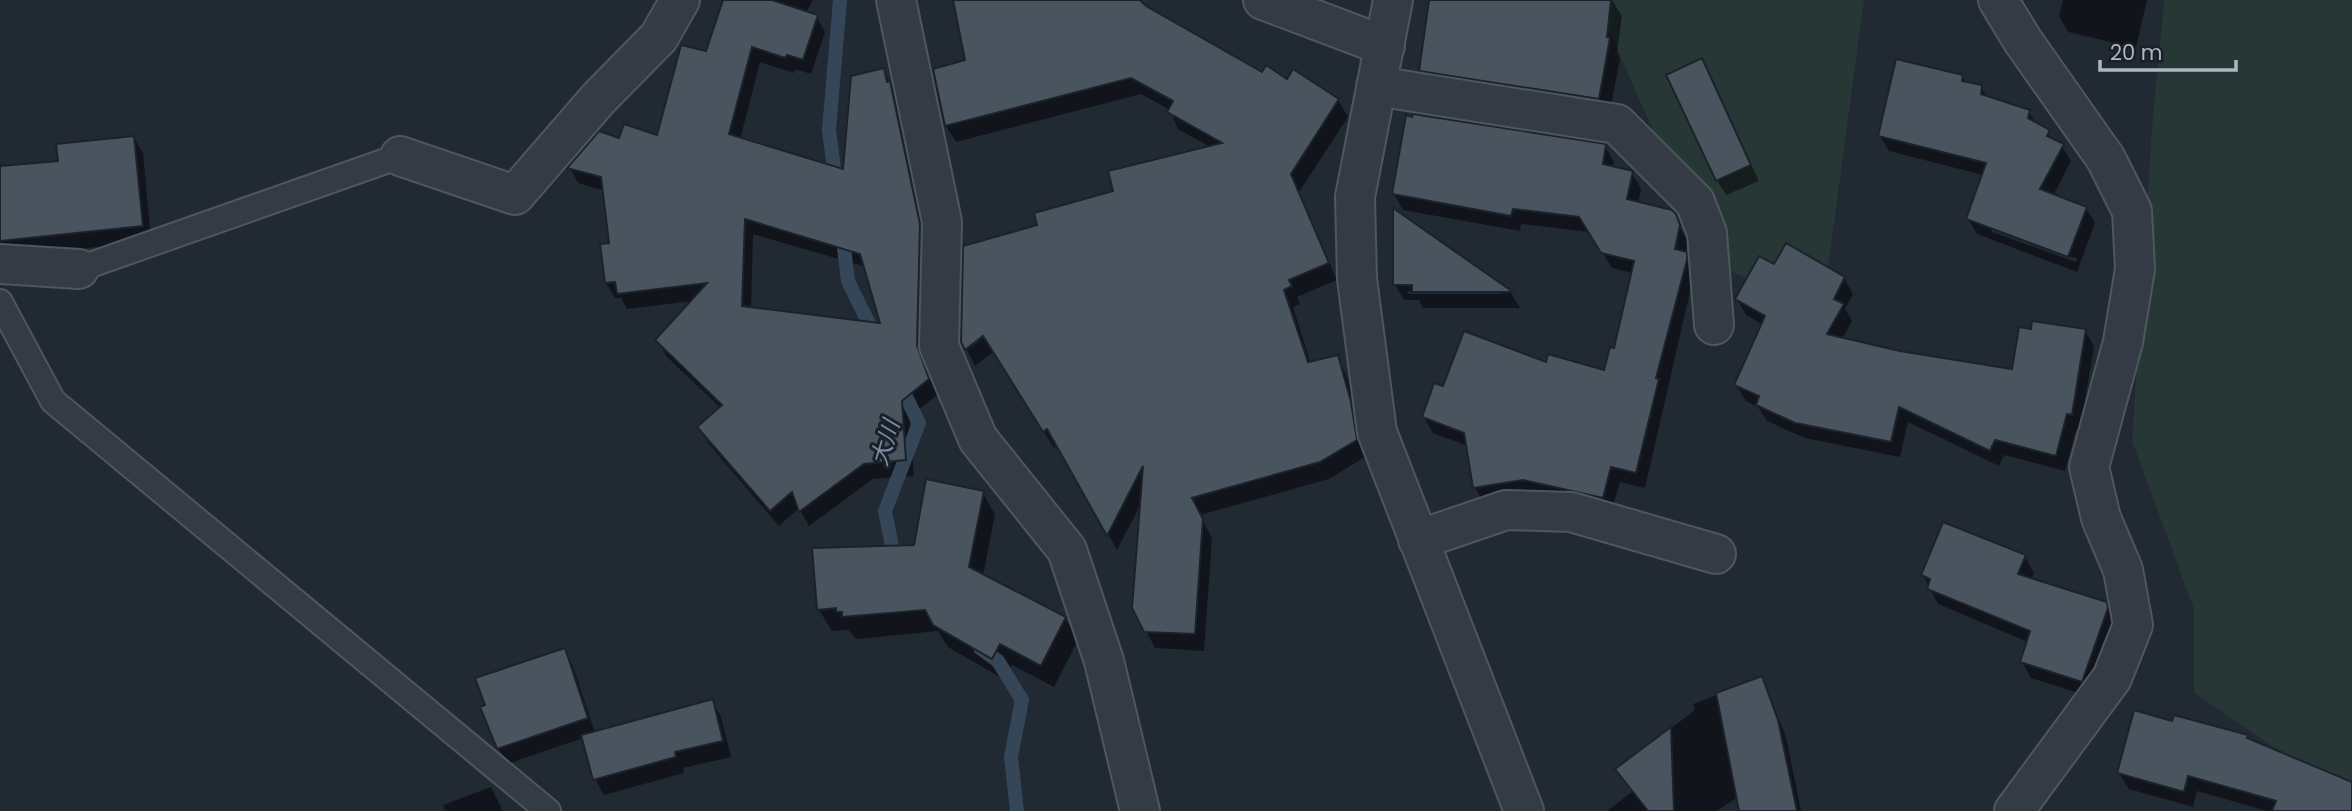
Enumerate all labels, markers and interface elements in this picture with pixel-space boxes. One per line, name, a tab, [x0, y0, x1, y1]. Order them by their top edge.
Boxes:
scale bar	[2100, 28, 2236, 72]
text: 20 m	[2110, 38, 2163, 67]
water label: 大川	[863, 413, 908, 470]

